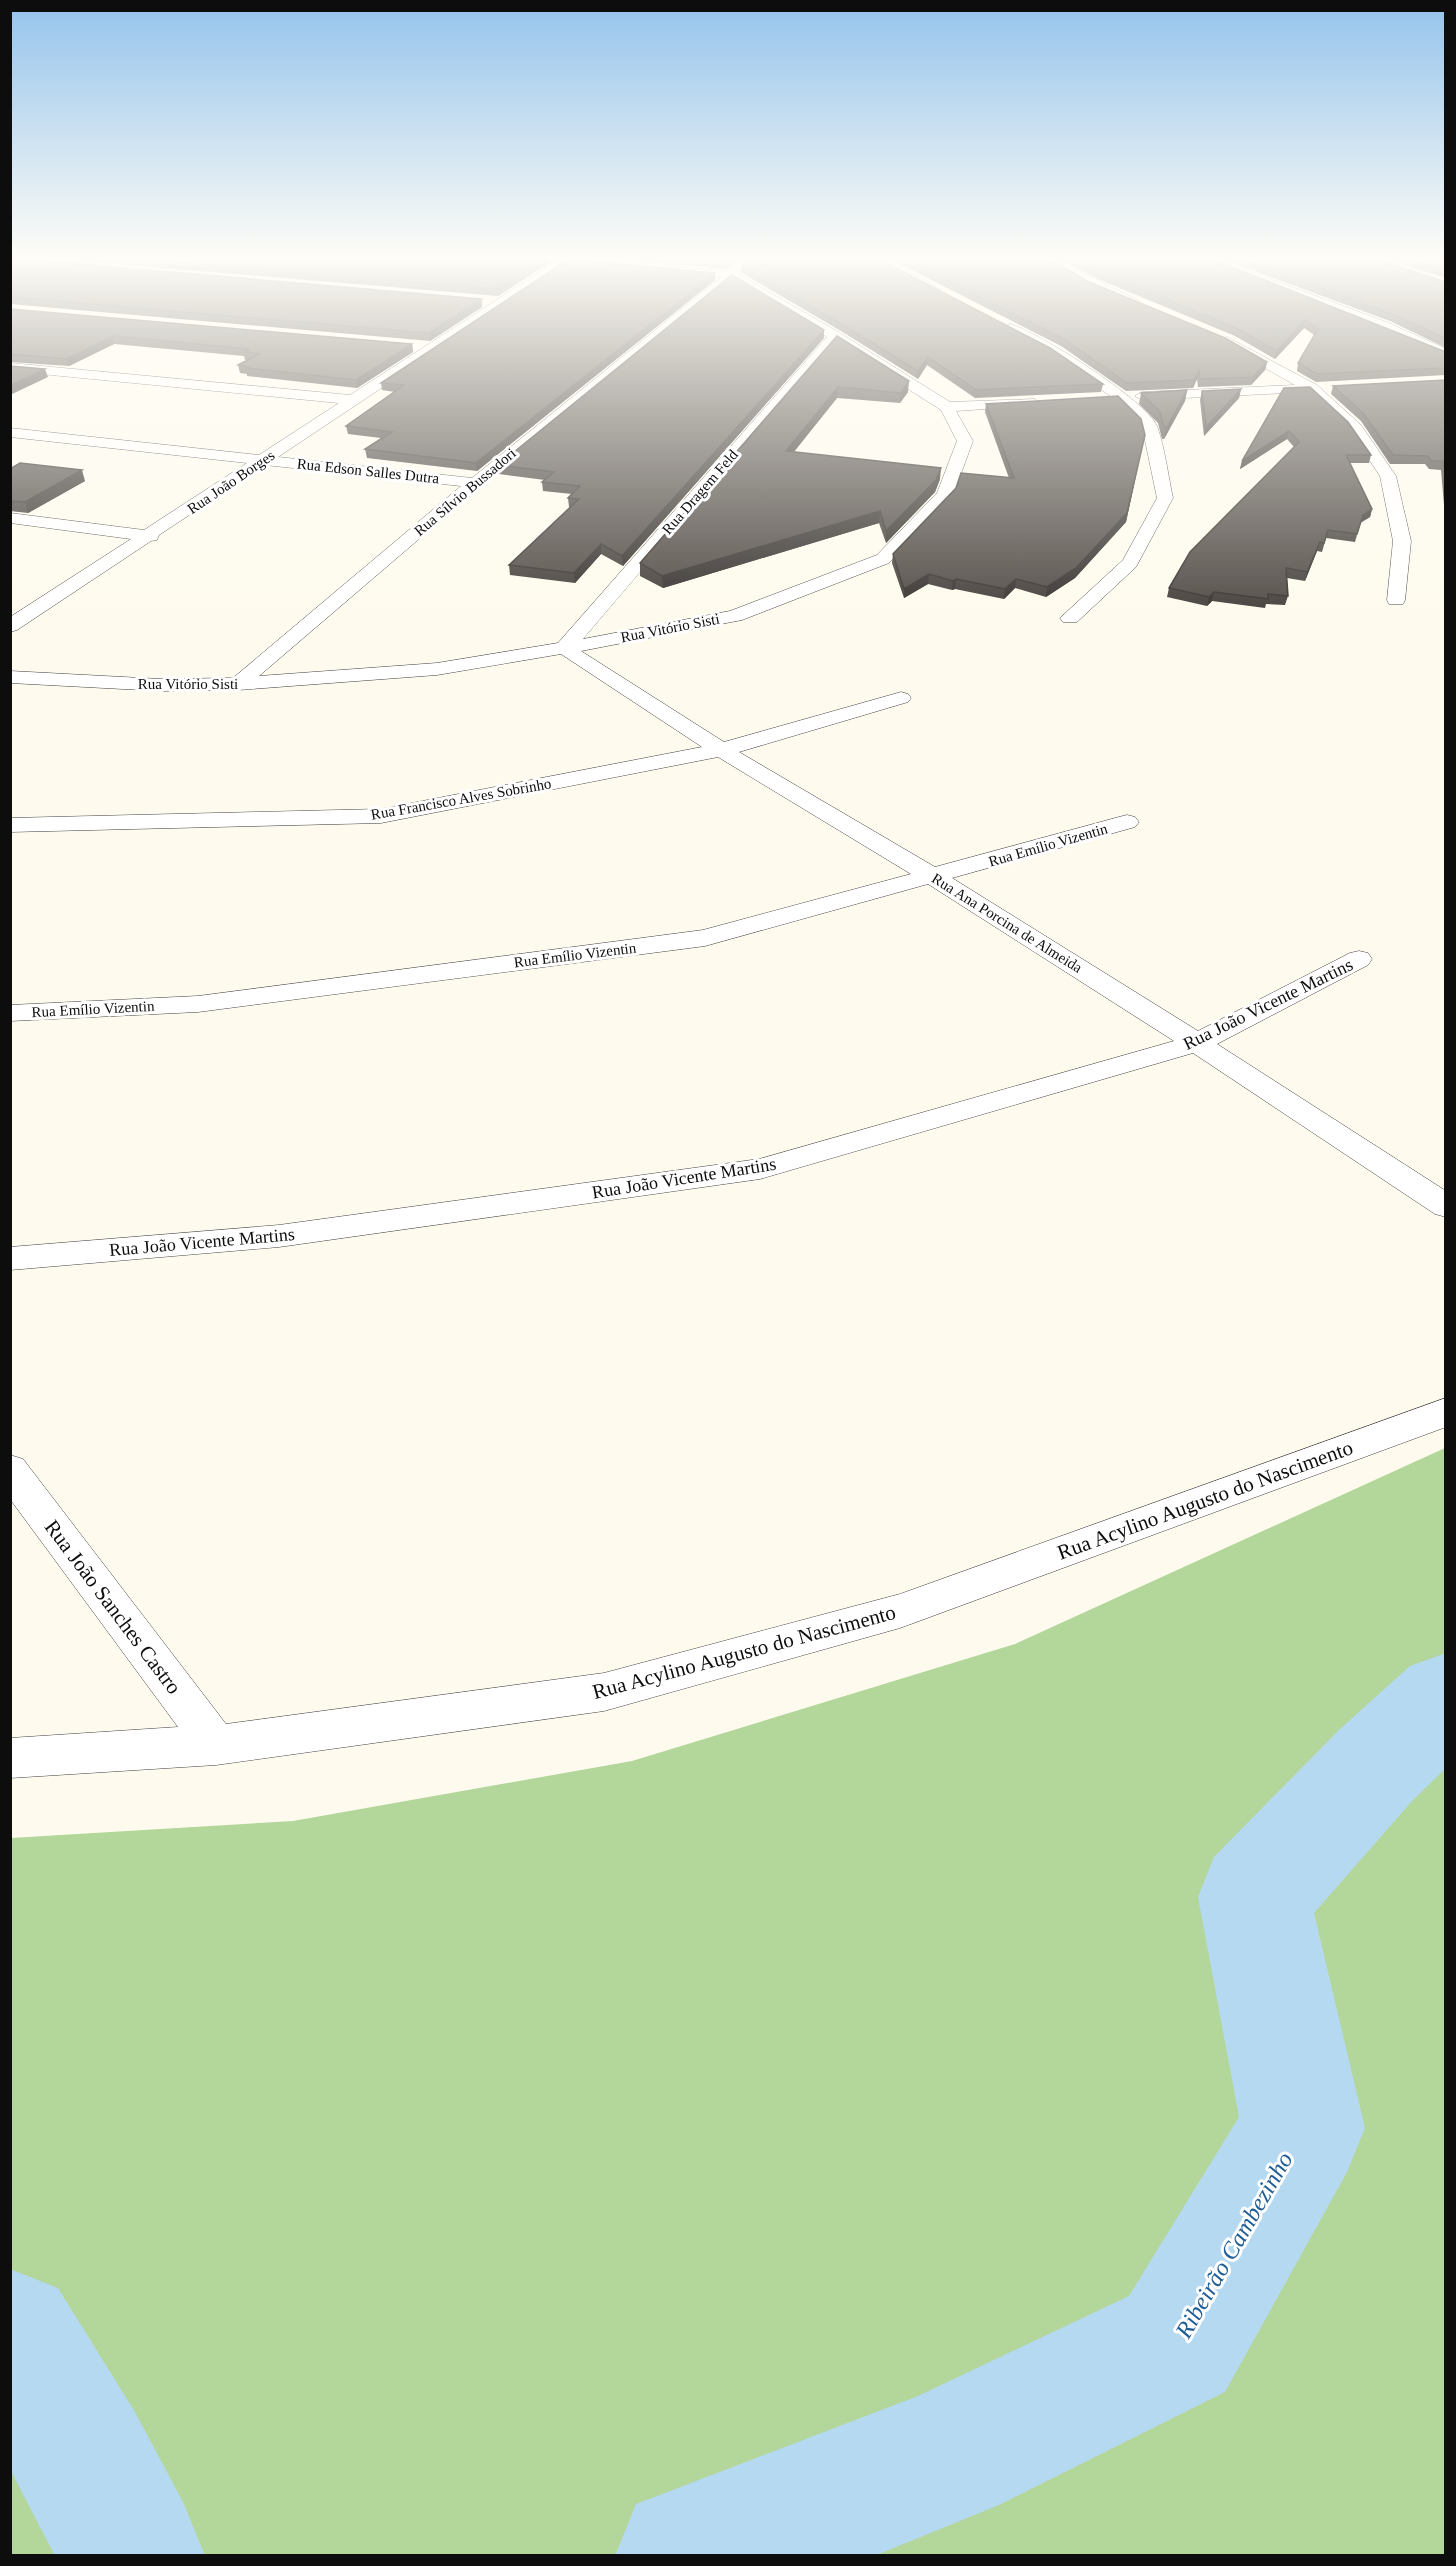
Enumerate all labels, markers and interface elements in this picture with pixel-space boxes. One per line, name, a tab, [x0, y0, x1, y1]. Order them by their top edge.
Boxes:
street label: Rua Sílvio Bussadori	[411, 445, 519, 539]
street label: Rua Dragem Feld	[659, 446, 741, 537]
street label: Rua João Borges	[184, 447, 278, 517]
street label: Rua Edson Salles Dutra	[296, 456, 440, 486]
street label: Rua Vitório Sisti	[619, 611, 721, 645]
street label: Rua Vitório Sisti	[138, 676, 238, 692]
street label: Rua Francisco Alves Sobrinho	[370, 775, 552, 823]
street label: Rua Emílio Vizentin	[987, 820, 1110, 870]
street label: Rua Ana Porcina de Almeida	[929, 870, 1085, 976]
street label: Rua Emílio Vizentin	[513, 940, 637, 970]
street label: Rua João Vicente Martins	[1180, 954, 1356, 1054]
street label: Rua Emílio Vizentin	[31, 998, 155, 1020]
street label: Rua João Vicente Martins	[591, 1154, 777, 1202]
street label: Rua João Vicente Martins	[108, 1224, 296, 1260]
street label: Rua Acylino Augusto do Nascimento	[1054, 1435, 1356, 1565]
street label: Rua João Sanches Castro	[40, 1515, 186, 1699]
street label: Rua Acylino Augusto do Nascimento	[590, 1600, 898, 1704]
water label: Ribeirão Cambezinho	[1170, 2148, 1298, 2343]

